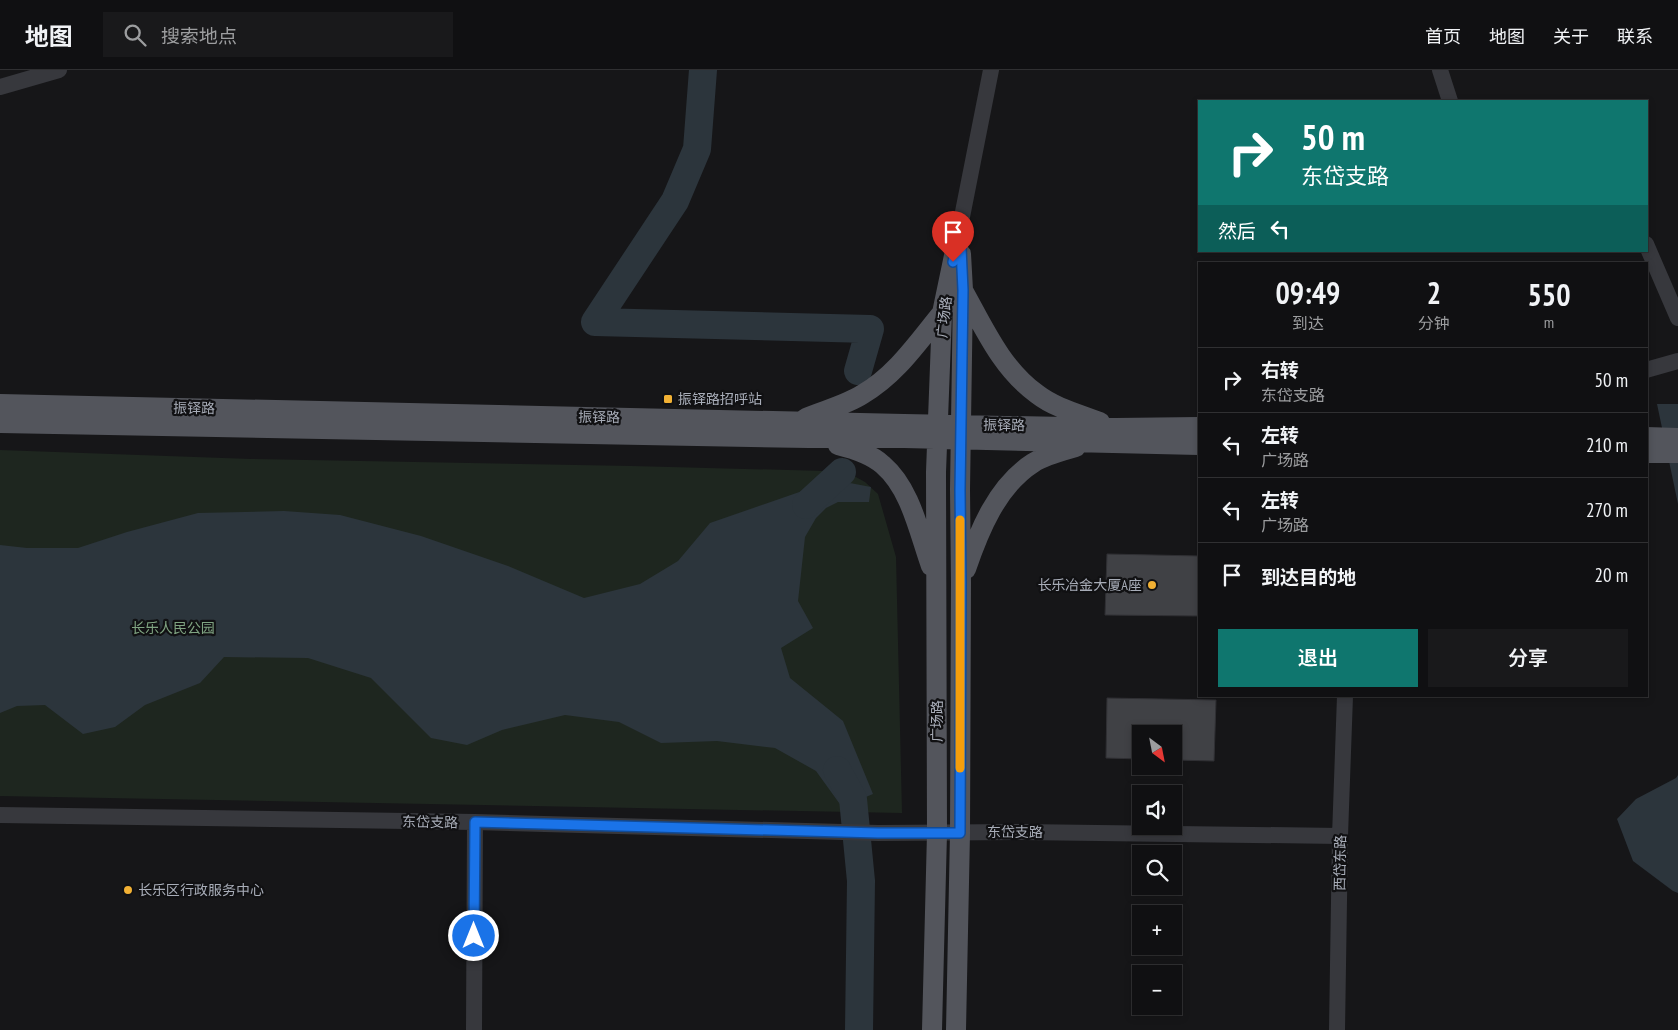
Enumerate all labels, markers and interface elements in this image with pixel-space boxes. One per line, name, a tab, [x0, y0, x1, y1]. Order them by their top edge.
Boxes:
search box	[103, 12, 453, 57]
text: 地图	[25, 21, 73, 52]
icon: search	[121, 21, 149, 49]
text: 搜索地点	[161, 24, 237, 48]
text: 首页	[1425, 25, 1461, 48]
text: 地图	[1489, 25, 1525, 48]
text: 关于	[1553, 25, 1589, 48]
text: 联系	[1617, 25, 1653, 48]
text: 50 m	[1301, 114, 1365, 160]
icon: right	[1218, 120, 1283, 185]
text: 东岱支路	[1301, 162, 1389, 190]
pin	[932, 211, 974, 262]
icon: left	[1266, 215, 1294, 243]
icon: arrive	[939, 218, 967, 246]
text: 然后	[1218, 219, 1256, 243]
text: 09:49	[1276, 273, 1340, 312]
text: 2	[1427, 273, 1441, 312]
text: 550	[1527, 275, 1570, 314]
street label: 广场路	[933, 295, 955, 339]
text: m	[1544, 312, 1554, 332]
text: 到达	[1292, 313, 1324, 333]
text: 分钟	[1418, 313, 1450, 333]
text: 右转	[1261, 358, 1299, 382]
icon: right	[1218, 366, 1246, 394]
text: 50 m	[1595, 368, 1628, 392]
text: 东岱支路	[1261, 385, 1325, 405]
place label: 振铎路招呼站	[678, 390, 762, 408]
marker: 振铎路招呼站	[662, 393, 674, 405]
street label: 振铎路	[173, 399, 215, 417]
street label: 振铎路	[578, 408, 620, 426]
street label: 振铎路	[983, 416, 1025, 434]
text: 左转	[1261, 423, 1299, 447]
icon: left	[1218, 431, 1246, 459]
text: 210 m	[1586, 433, 1628, 457]
text: 广场路	[1261, 450, 1309, 470]
text: 左转	[1261, 488, 1299, 512]
icon: left	[1218, 496, 1246, 524]
text: 270 m	[1586, 498, 1628, 522]
text: 广场路	[1261, 515, 1309, 535]
icon: arrive	[1218, 561, 1246, 589]
text: 20 m	[1595, 563, 1628, 587]
text: 到达目的地	[1261, 565, 1356, 589]
place label: 长乐冶金大厦A座	[1037, 576, 1142, 594]
marker: 长乐冶金大厦A座	[1146, 579, 1158, 591]
park label: 长乐人民公园	[131, 619, 215, 637]
button: 退出	[1218, 629, 1418, 687]
button: 分享	[1428, 629, 1628, 687]
street label: 广场路	[928, 700, 946, 742]
north arrow	[1132, 725, 1182, 775]
map controls	[1132, 725, 1182, 1015]
button: sound	[1132, 785, 1182, 835]
street label: 东岱支路	[402, 813, 458, 831]
street label: 东岱支路	[987, 823, 1043, 841]
street label: 西岱东路	[1331, 835, 1349, 891]
button: search	[1132, 845, 1182, 895]
place label: 长乐区行政服务中心	[138, 881, 264, 899]
marker: 长乐区行政服务中心	[122, 884, 134, 896]
button: +	[1132, 905, 1182, 955]
position arrow	[447, 909, 499, 961]
button: −	[1132, 965, 1182, 1015]

